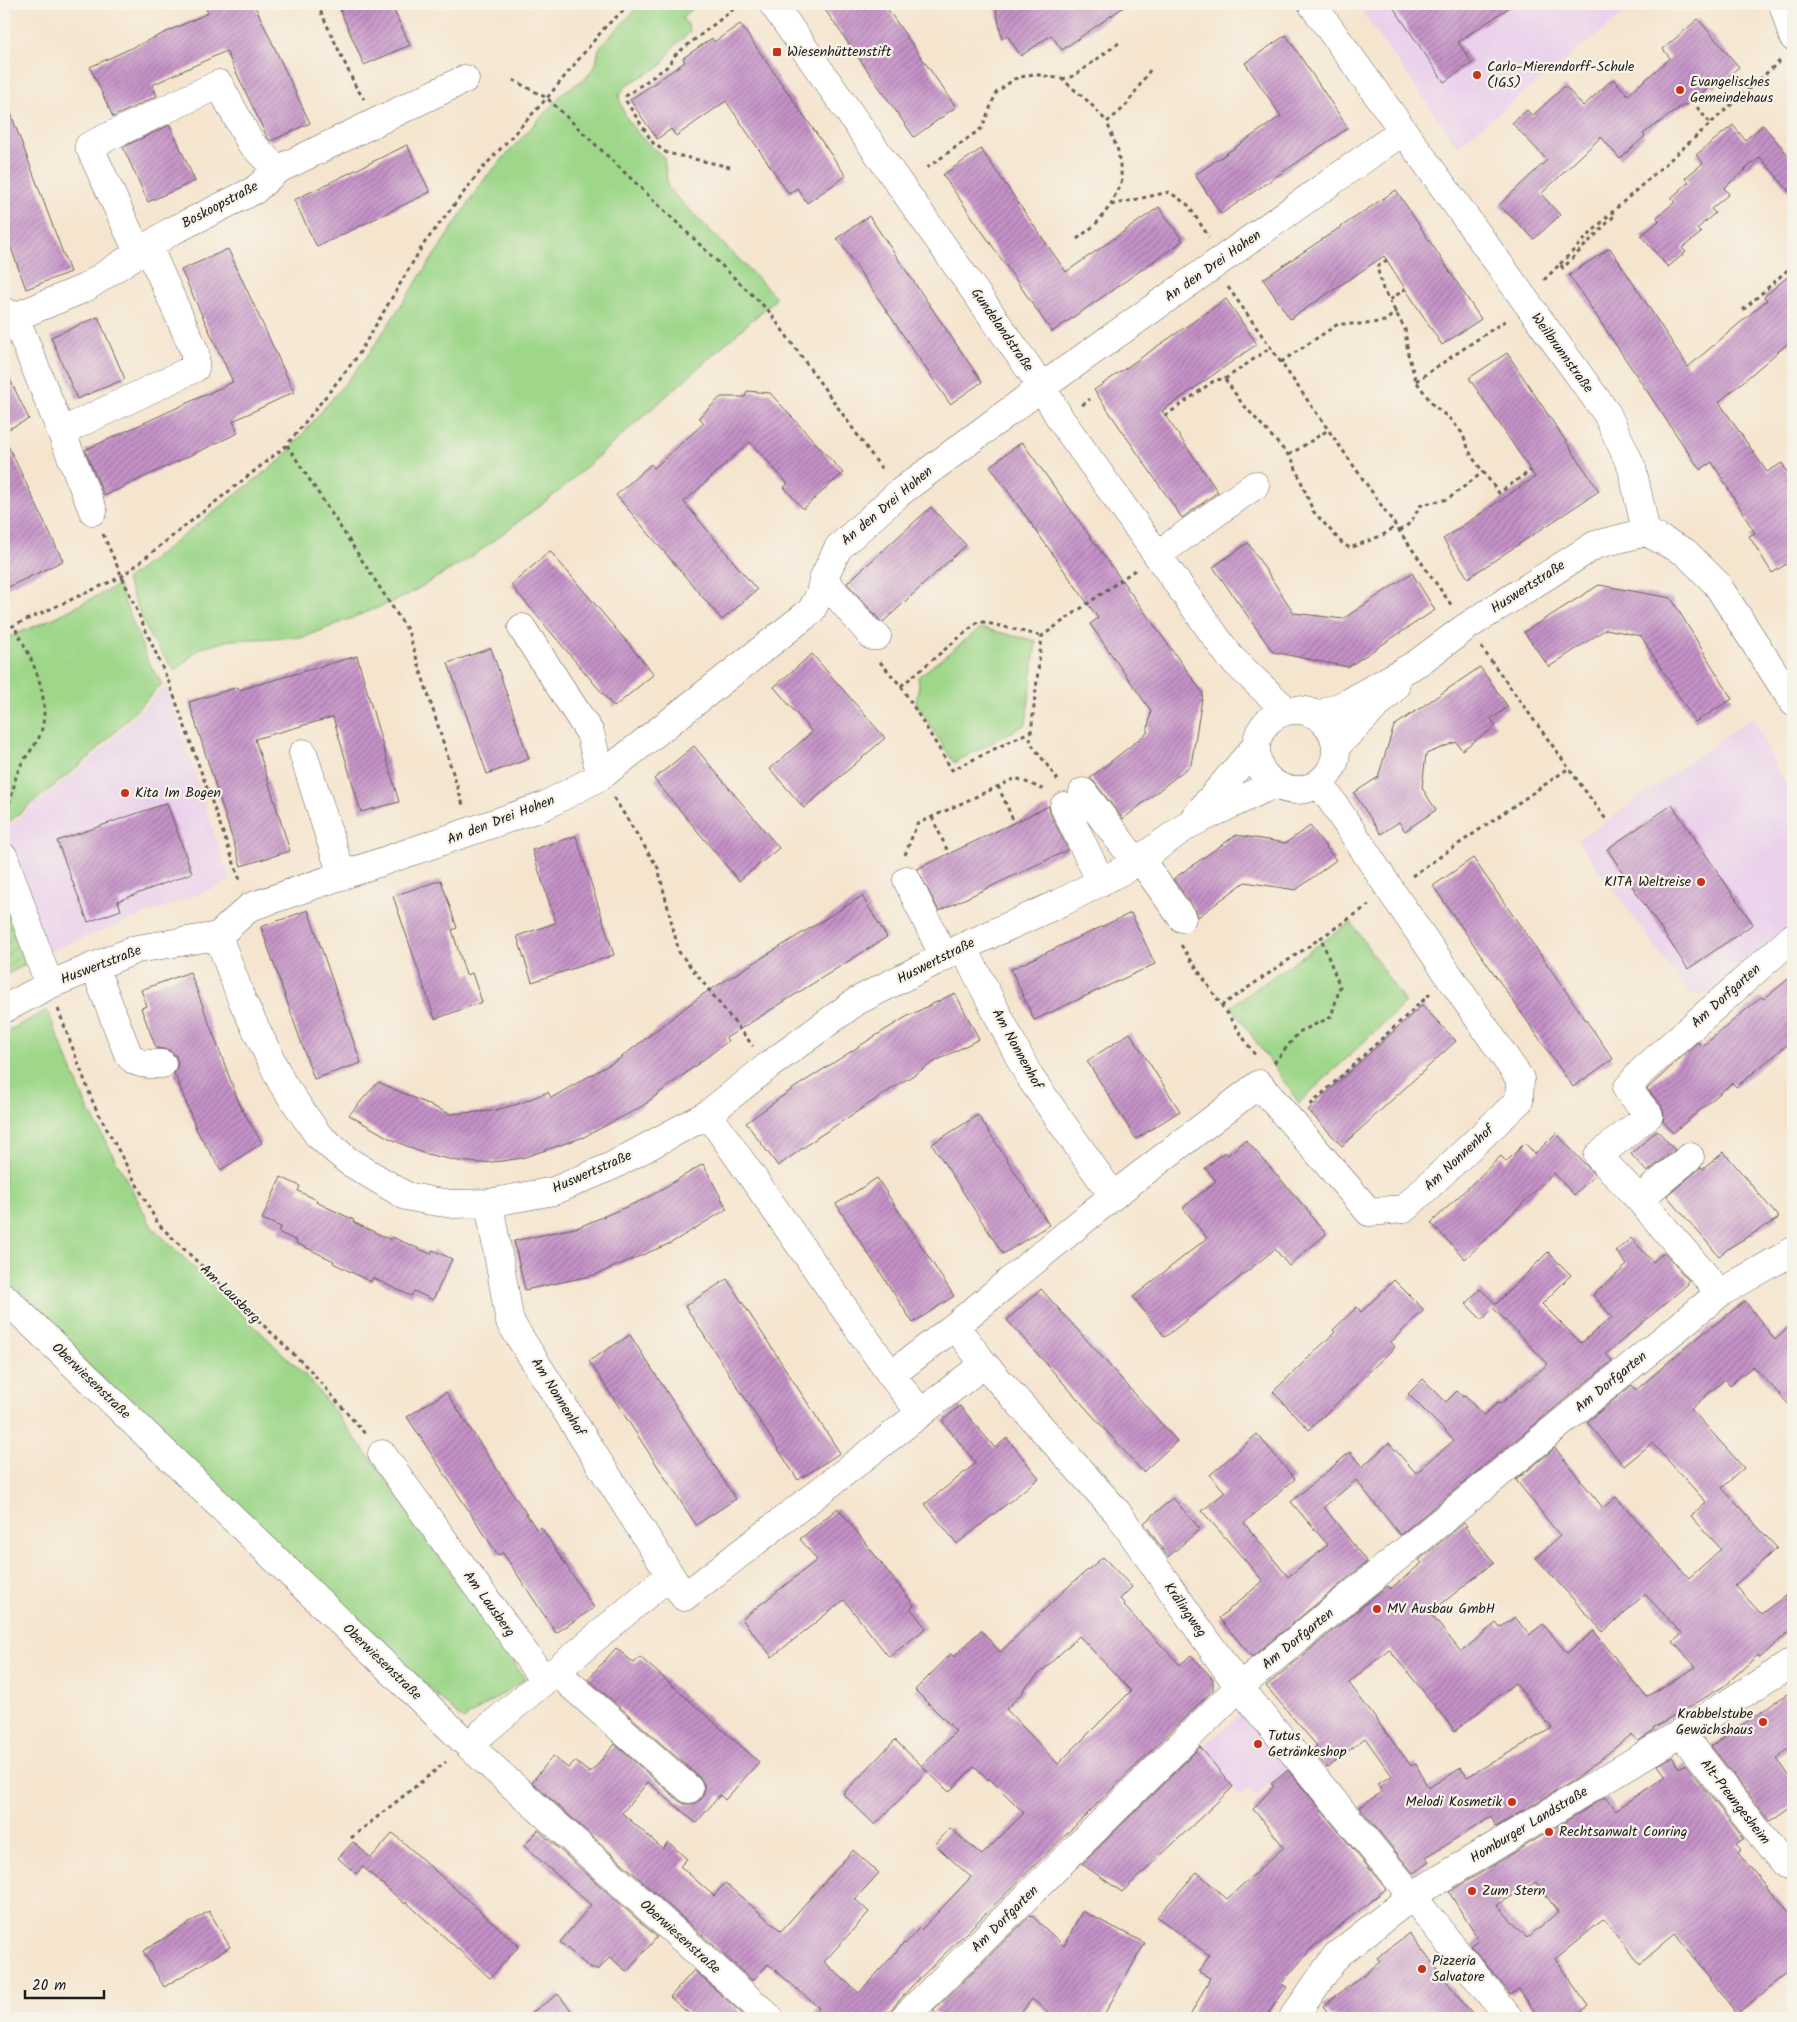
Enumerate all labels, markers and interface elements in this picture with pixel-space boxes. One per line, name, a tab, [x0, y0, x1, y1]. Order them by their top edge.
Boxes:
place label: Wiesenhüttenstift	[787, 41, 892, 63]
marker: Wiesenhüttenstift	[771, 46, 783, 58]
place label: Carlo-Mierendorff-Schule (IGS)	[1487, 56, 1635, 94]
marker: Carlo-Mierendorff-Schule (IGS)	[1471, 69, 1483, 81]
place label: Evangelisches Gemeindehaus	[1690, 71, 1773, 109]
marker: Evangelisches Gemeindehaus	[1674, 84, 1686, 96]
street label: Boskoopstraße	[178, 175, 263, 234]
street label: An den Drei Hohen	[1160, 224, 1266, 308]
street label: Gundelandstraße	[965, 284, 1039, 377]
street label: Weilbrunnstraße	[1525, 308, 1599, 398]
street label: An den Drei Hohen	[836, 461, 938, 551]
street label: Huswertstraße	[1486, 554, 1570, 619]
place label: Kita Im Bogen	[135, 782, 221, 804]
marker: Kita Im Bogen	[119, 787, 131, 799]
street label: An den Drei Hohen	[444, 789, 558, 851]
place label: KITA Weltreise	[1604, 871, 1692, 893]
marker: KITA Weltreise	[1695, 876, 1707, 888]
street label: Huswertstraße	[893, 932, 979, 990]
street label: Huswertstraße	[57, 939, 145, 990]
street label: Am Dorfgarten	[1686, 959, 1766, 1033]
street label: Am Nonnenhof	[986, 1005, 1049, 1095]
street label: Am Nonnenhof	[1419, 1118, 1500, 1196]
street label: Huswertstraße	[549, 1144, 636, 1199]
street label: Am Lausberg	[195, 1259, 265, 1329]
street label: Oberwiesenstraße	[46, 1337, 136, 1425]
street label: Am Dorfgarten	[1570, 1346, 1652, 1418]
street label: Am Nonnenhof	[525, 1353, 592, 1442]
street label: Am Lausberg	[457, 1566, 521, 1642]
street label: Krälingweg	[1158, 1578, 1212, 1642]
place label: MV Ausbau GmbH	[1387, 1598, 1495, 1620]
street label: Am Dorfgarten	[1257, 1603, 1339, 1675]
marker: MV Ausbau GmbH	[1371, 1603, 1383, 1615]
street label: Oberwiesenstraße	[337, 1618, 427, 1706]
place label: Krabbelstube Gewächshaus	[1676, 1703, 1754, 1741]
marker: Krabbelstube Gewächshaus	[1757, 1716, 1769, 1728]
place label: Tutus Getränkeshop	[1268, 1725, 1347, 1763]
marker: Tutus Getränkeshop	[1252, 1738, 1264, 1750]
street label: Alt-Preungesheim	[1694, 1754, 1776, 1850]
street label: Homburger Landstraße	[1466, 1781, 1593, 1869]
place label: Melodi Kosmetik	[1406, 1791, 1502, 1813]
marker: Melodi Kosmetik	[1506, 1796, 1518, 1808]
place label: Rechtsanwalt Conring	[1559, 1821, 1687, 1843]
marker: Rechtsanwalt Conring	[1543, 1826, 1555, 1838]
street label: Am Dorfgarten	[966, 1880, 1044, 1958]
place label: Zum Stern	[1482, 1880, 1545, 1902]
marker: Zum Stern	[1466, 1885, 1478, 1897]
street label: Oberwiesenstraße	[634, 1894, 726, 1980]
place label: Pizzeria Salvatore	[1432, 1950, 1485, 1988]
marker: Pizzeria Salvatore	[1416, 1963, 1428, 1975]
scale bar	[25, 1967, 104, 1999]
text: 20 m	[32, 1974, 66, 1998]

